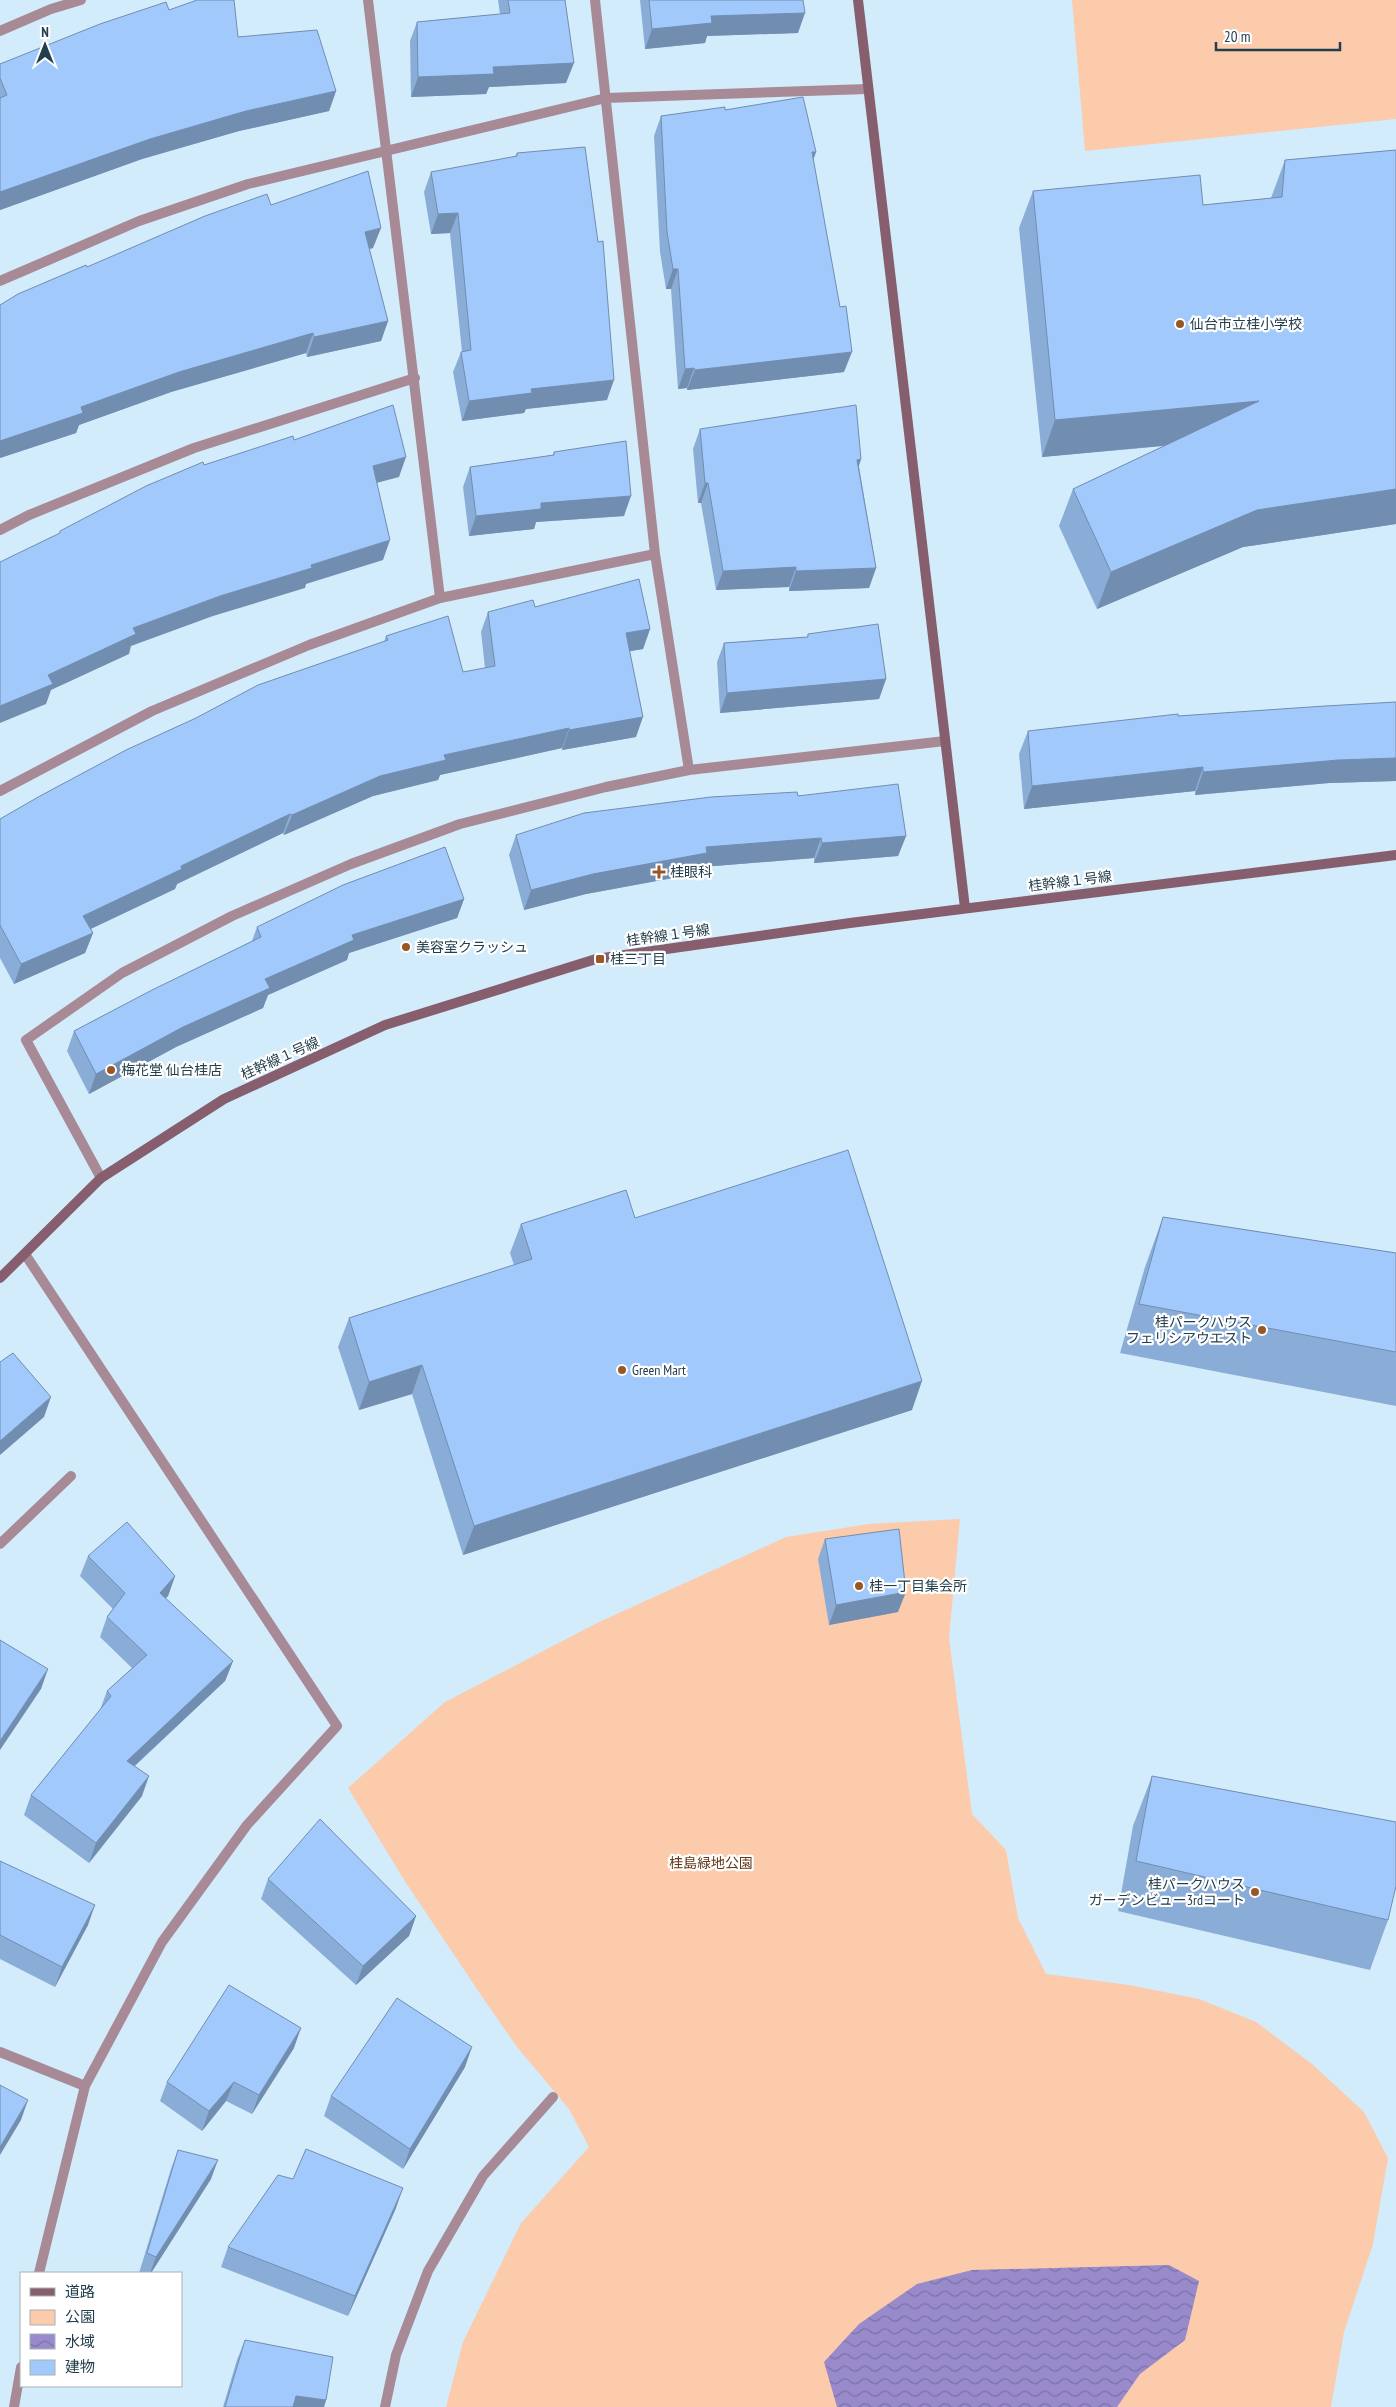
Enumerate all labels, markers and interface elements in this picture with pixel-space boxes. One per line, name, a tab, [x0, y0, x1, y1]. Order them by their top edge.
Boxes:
north arrow	[20, 20, 70, 70]
scale bar	[1216, 20, 1340, 52]
text: N	[41, 23, 49, 41]
text: 20 m	[1224, 27, 1250, 46]
place label: 仙台市立桂小学校	[1190, 315, 1302, 333]
marker: 仙台市立桂小学校	[1174, 318, 1186, 330]
place label: 桂眼科	[670, 863, 712, 881]
marker: 桂眼科	[652, 865, 666, 879]
street label: 桂幹線１号線	[1027, 867, 1113, 895]
street label: 桂幹線１号線	[625, 920, 711, 950]
place label: 美容室クラッシュ	[416, 938, 528, 956]
marker: 美容室クラッシュ	[400, 941, 412, 953]
place label: 桂三丁目	[610, 950, 666, 968]
marker: 桂三丁目	[594, 953, 606, 965]
street label: 桂幹線１号線	[238, 1033, 322, 1083]
place label: 梅花堂 仙台桂店	[121, 1061, 222, 1079]
marker: 梅花堂 仙台桂店	[105, 1064, 117, 1076]
place label: 桂パークハウス フェリシアウエスト	[1126, 1313, 1252, 1347]
marker: 桂パークハウス フェリシアウエスト	[1256, 1324, 1268, 1336]
place label: Green Mart	[632, 1361, 686, 1379]
marker: Green Mart	[616, 1364, 628, 1376]
place label: 桂一丁目集会所	[869, 1577, 967, 1595]
marker: 桂一丁目集会所	[853, 1580, 865, 1592]
park label: 桂島緑地公園	[669, 1854, 753, 1872]
place label: 桂パークハウス ガーデンビュー3rdコート	[1089, 1875, 1245, 1909]
marker: 桂パークハウス ガーデンビュー3rdコート	[1249, 1886, 1261, 1898]
legend	[20, 2272, 182, 2387]
text: 道路	[65, 2282, 95, 2301]
text: 公園	[65, 2307, 95, 2326]
text: 水域	[65, 2332, 95, 2351]
text: 建物	[65, 2357, 95, 2376]

